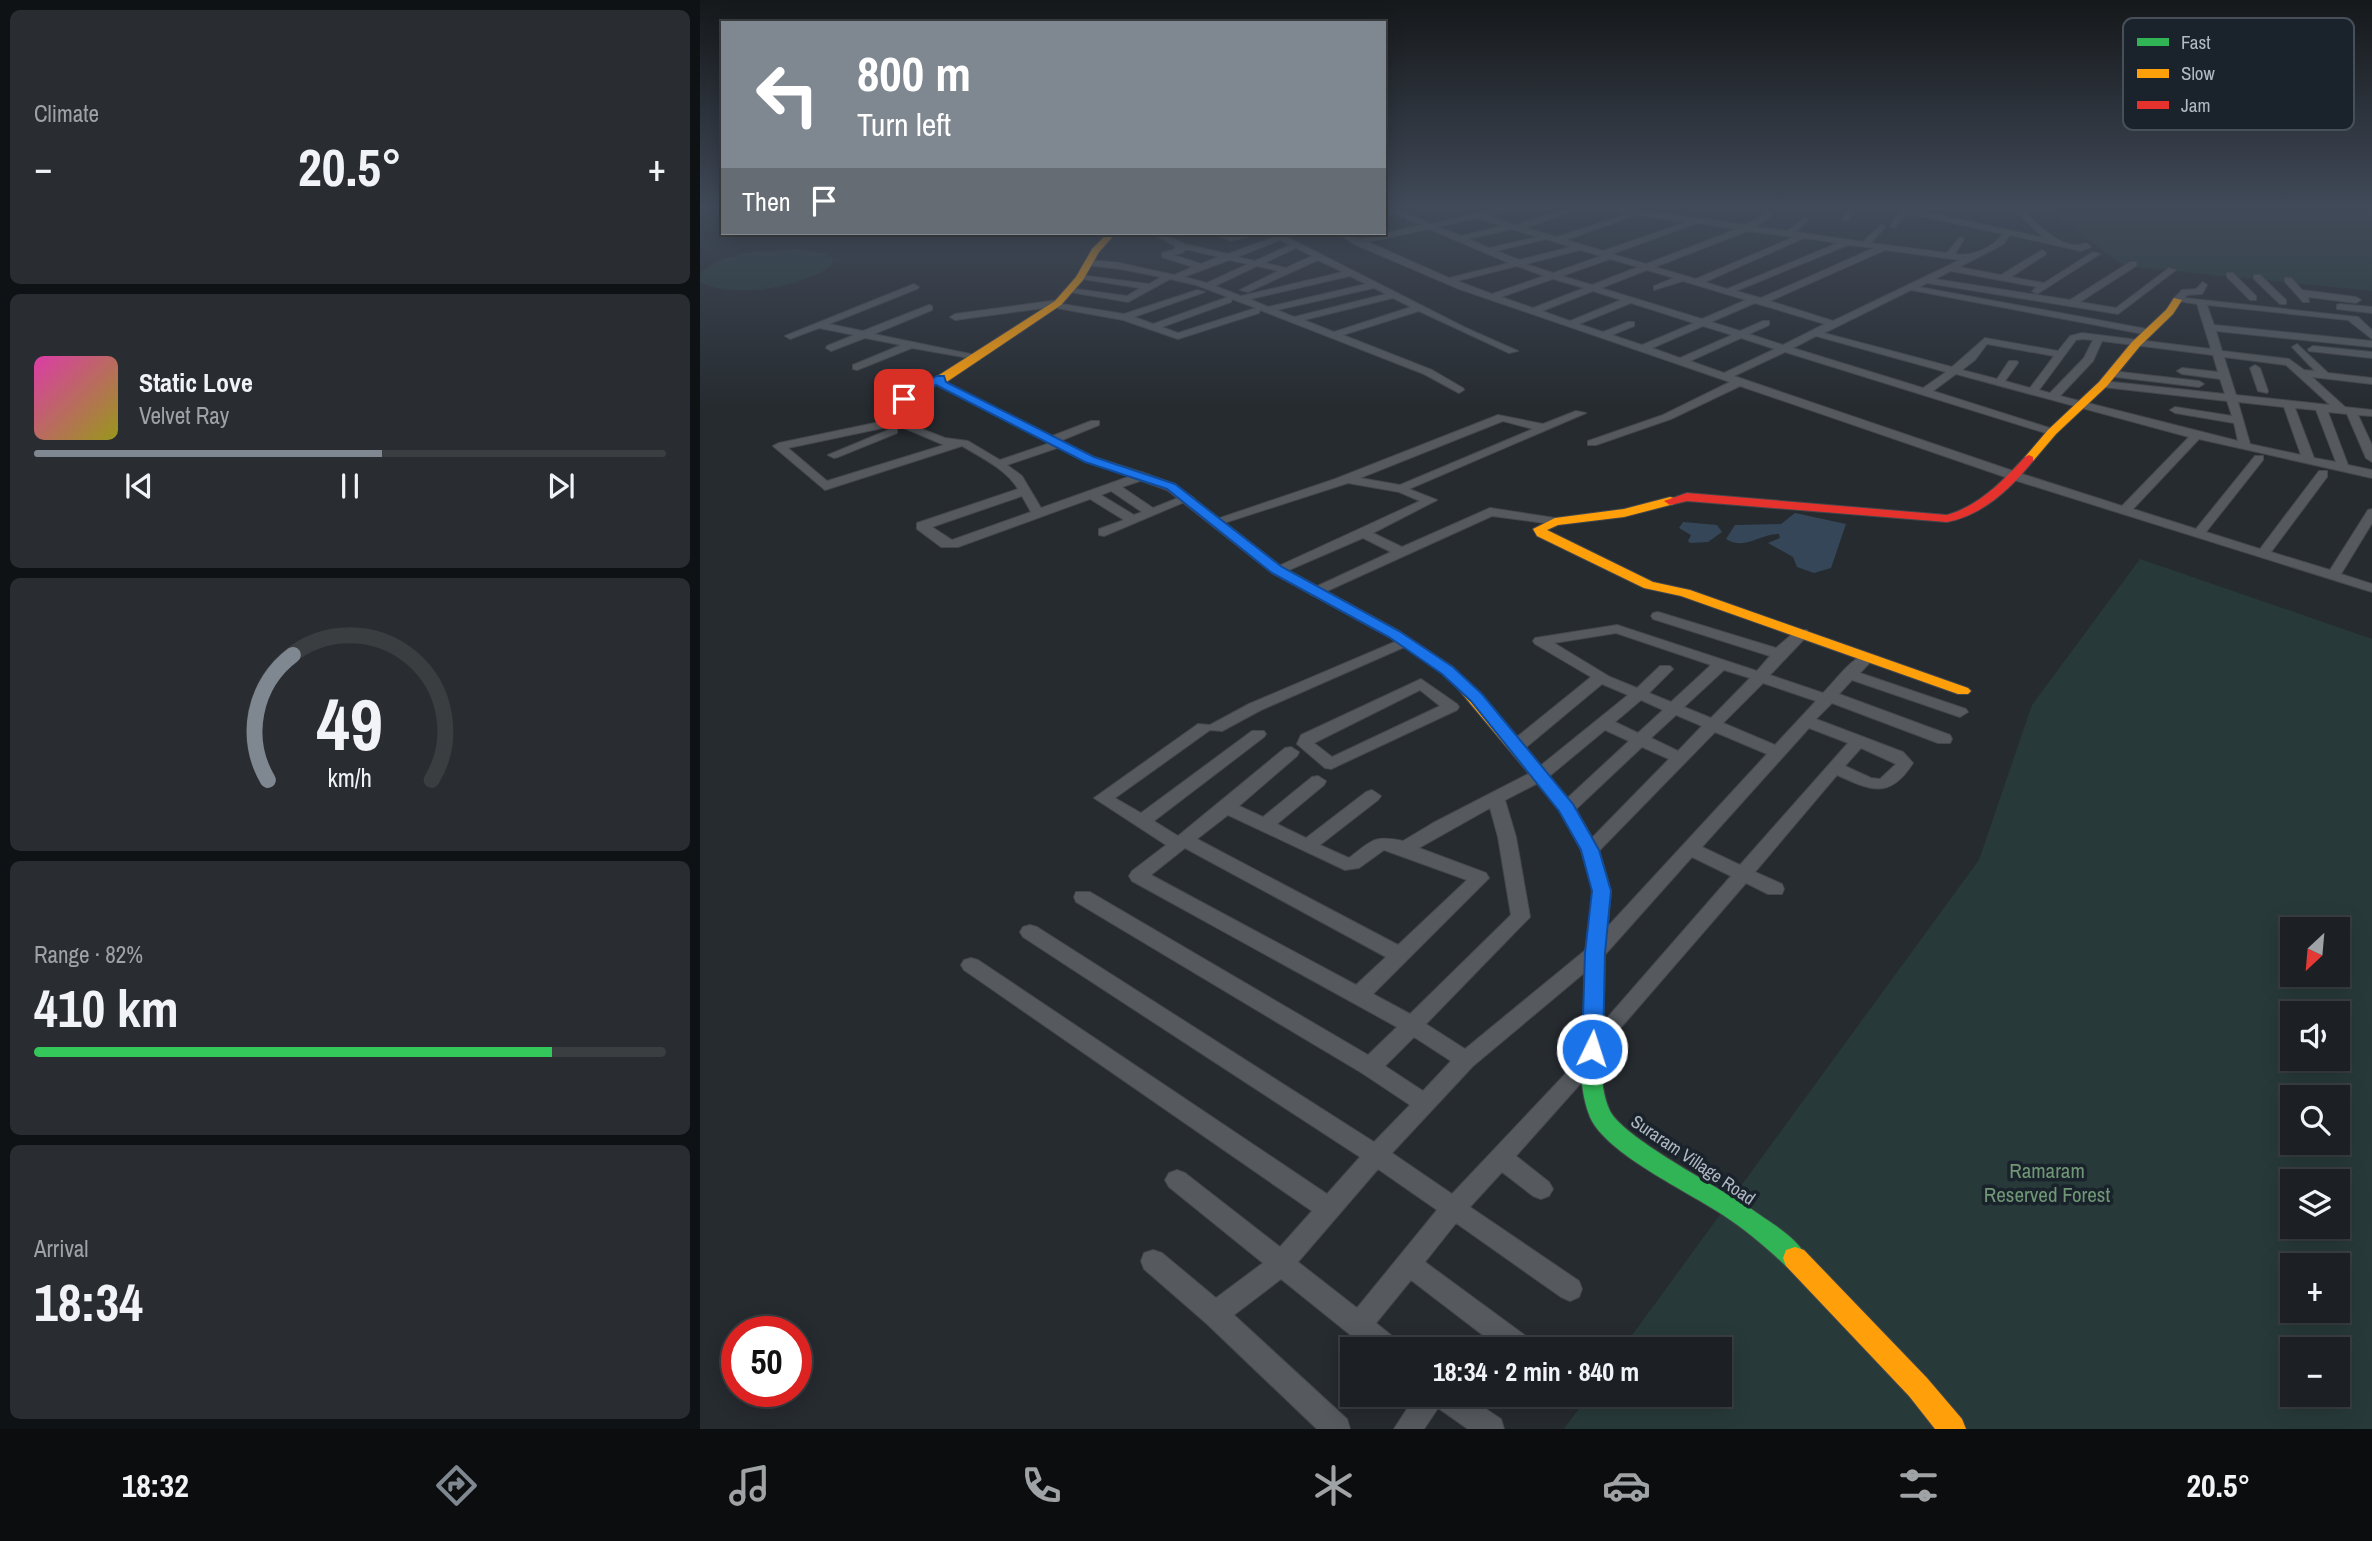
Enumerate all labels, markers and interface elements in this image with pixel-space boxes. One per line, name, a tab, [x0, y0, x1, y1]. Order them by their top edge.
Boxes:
legend	[2123, 18, 2354, 130]
text: Fast	[2181, 29, 2211, 55]
text: 800 m	[857, 40, 971, 106]
icon: left	[742, 49, 833, 140]
text: Slow	[2181, 60, 2216, 86]
text: Jam	[2181, 92, 2210, 118]
text: Climate	[34, 98, 99, 129]
text: Turn left	[857, 103, 951, 146]
text: 20.5°	[298, 132, 402, 202]
text: −	[34, 142, 52, 193]
text: +	[648, 142, 666, 193]
icon: arrive	[805, 182, 843, 220]
text: Then	[742, 184, 791, 219]
text: Static Love	[139, 365, 253, 400]
pin	[874, 369, 934, 429]
icon: arrive	[885, 380, 923, 418]
text: Velvet Ray	[139, 400, 229, 431]
icon: previous	[120, 467, 158, 505]
icon: pause	[331, 467, 369, 505]
icon: next	[542, 467, 580, 505]
text: 49	[317, 676, 383, 774]
text: km/h	[328, 761, 372, 795]
north arrow	[2280, 917, 2350, 987]
map controls	[2280, 917, 2350, 1407]
text: Range · 82%	[34, 939, 143, 970]
text: 410 km	[34, 973, 179, 1043]
button: sound	[2280, 1001, 2350, 1071]
position arrow	[1555, 1012, 1629, 1086]
button: search	[2280, 1085, 2350, 1155]
street label: Suraram Village Road	[1626, 1109, 1760, 1210]
park label: Ramaram Reserved Forest	[1984, 1156, 2110, 1209]
button: layers	[2280, 1169, 2350, 1239]
text: Arrival	[34, 1233, 89, 1264]
button: +	[2280, 1253, 2350, 1323]
text: 18:34	[34, 1267, 143, 1337]
speed limit sign: 50	[721, 1316, 812, 1407]
button: −	[2280, 1337, 2350, 1407]
text: 18:34 · 2 min · 840 m	[1433, 1354, 1639, 1389]
icon: directions	[432, 1461, 481, 1510]
icon: music	[725, 1461, 774, 1510]
icon: phone	[1017, 1461, 1066, 1510]
icon: climate	[1309, 1461, 1358, 1510]
icon: car	[1602, 1461, 1651, 1510]
icon: filters	[1894, 1461, 1943, 1510]
text: 18:32	[122, 1464, 189, 1507]
text: 20.5°	[2186, 1464, 2250, 1507]

